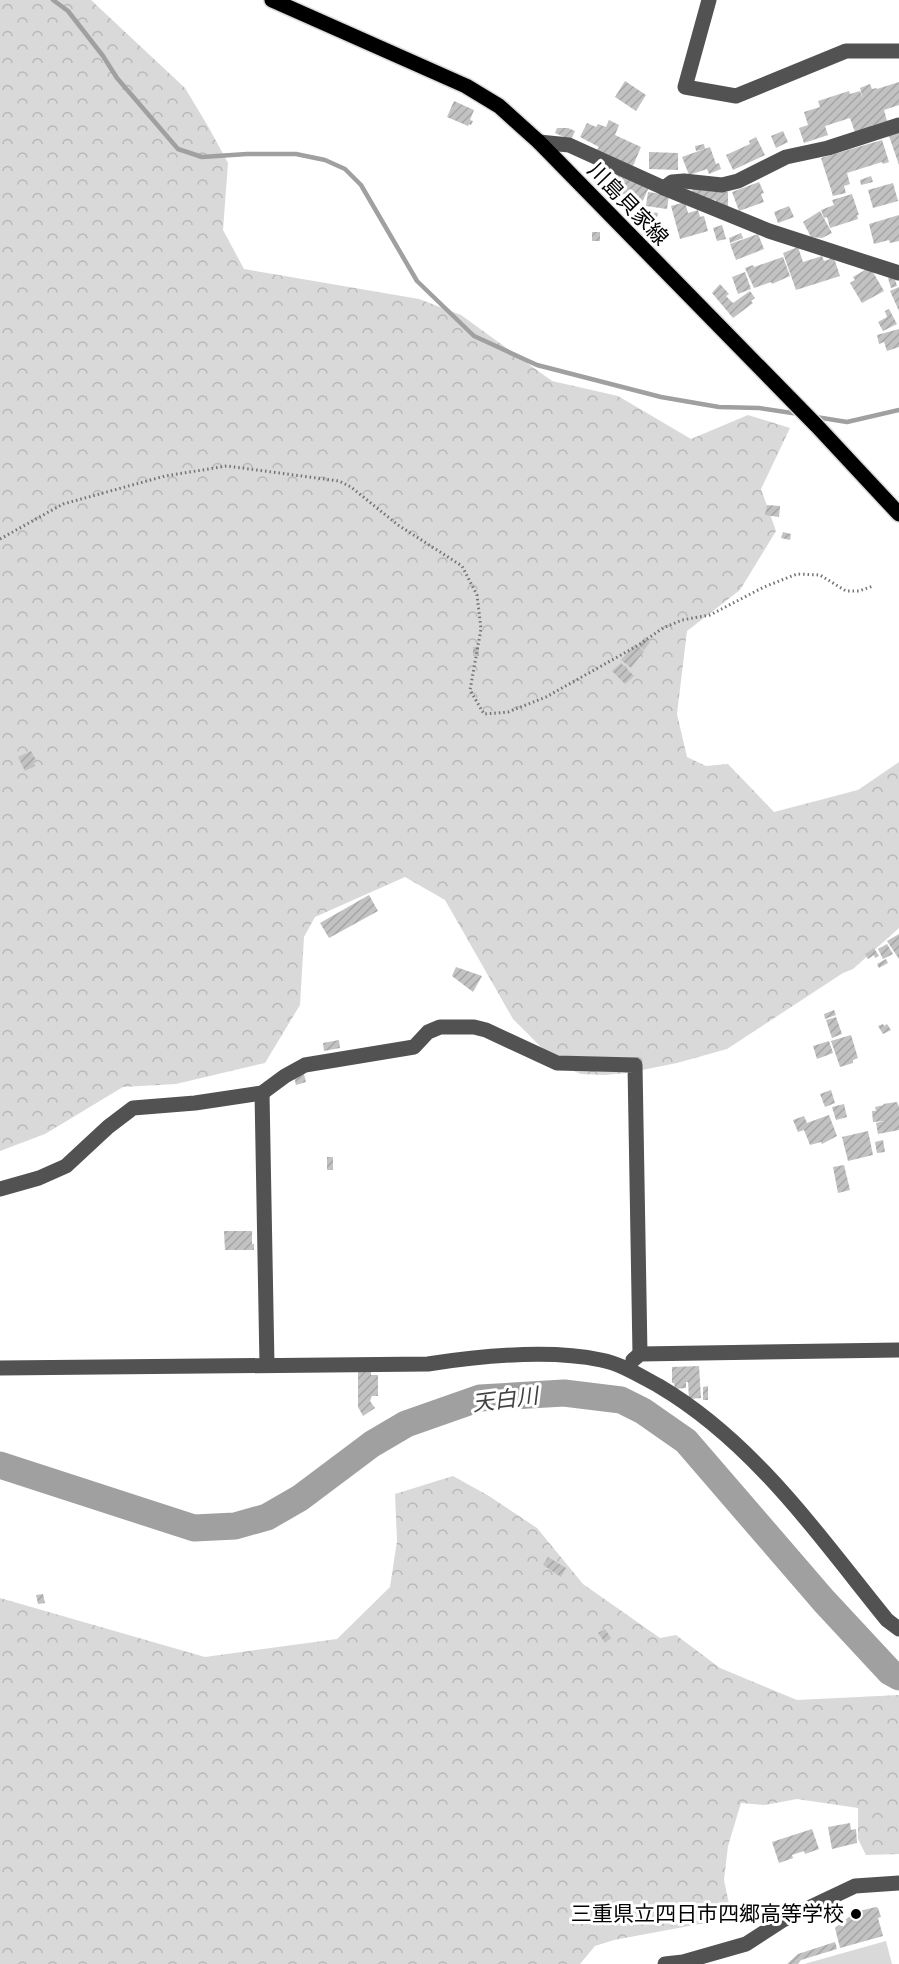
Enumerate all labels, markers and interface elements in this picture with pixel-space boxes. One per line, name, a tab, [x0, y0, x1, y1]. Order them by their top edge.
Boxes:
street label: 川島貝家線	[582, 157, 675, 251]
water label: 天白川	[471, 1381, 541, 1417]
place label: 三重県立四日市四郷高等学校	[571, 1900, 844, 1927]
marker: 三重県立四日市四郷高等学校	[849, 1907, 863, 1921]

